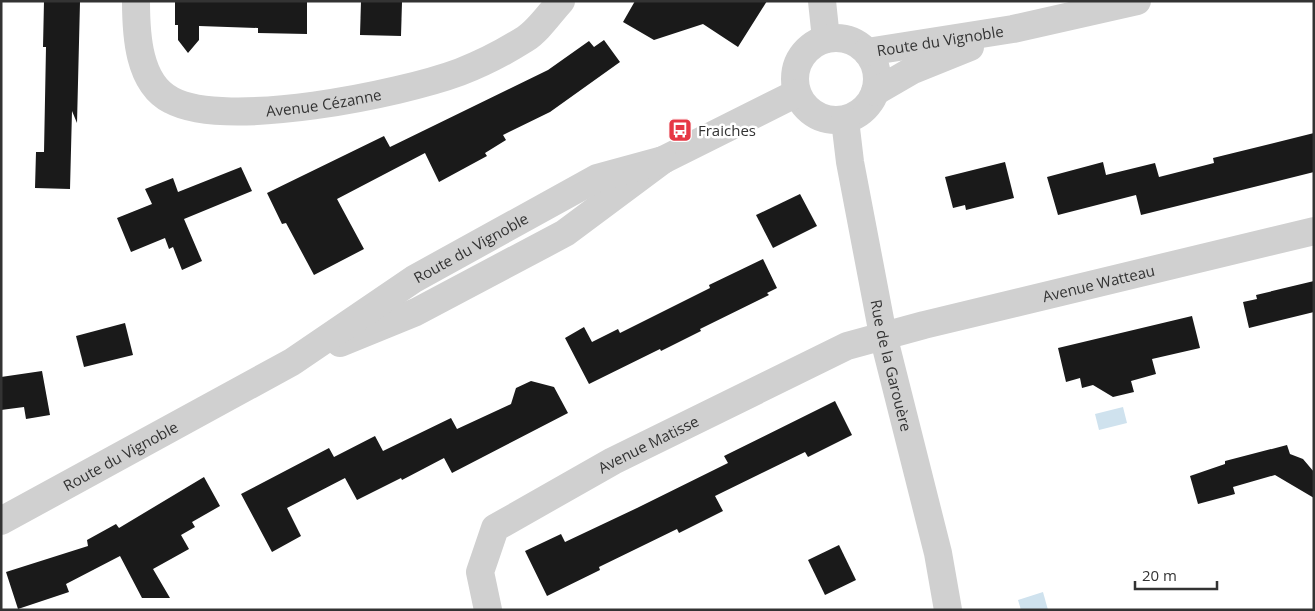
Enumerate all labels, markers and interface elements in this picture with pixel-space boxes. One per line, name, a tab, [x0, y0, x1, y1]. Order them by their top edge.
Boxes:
street label: Route du Vignoble	[875, 21, 1005, 60]
street label: Avenue Cézanne	[265, 84, 383, 120]
bus stop icon: Fraiches	[667, 117, 693, 143]
place label: Fraiches	[698, 120, 756, 140]
street label: Route du Vignoble	[410, 208, 532, 287]
street label: Avenue Watteau	[1040, 260, 1157, 306]
street label: Rue de la Garouère	[866, 298, 917, 434]
street label: Avenue Matisse	[594, 411, 702, 478]
street label: Route du Vignoble	[59, 416, 181, 495]
scale bar	[1135, 558, 1218, 590]
text: 20 m	[1142, 565, 1177, 585]

